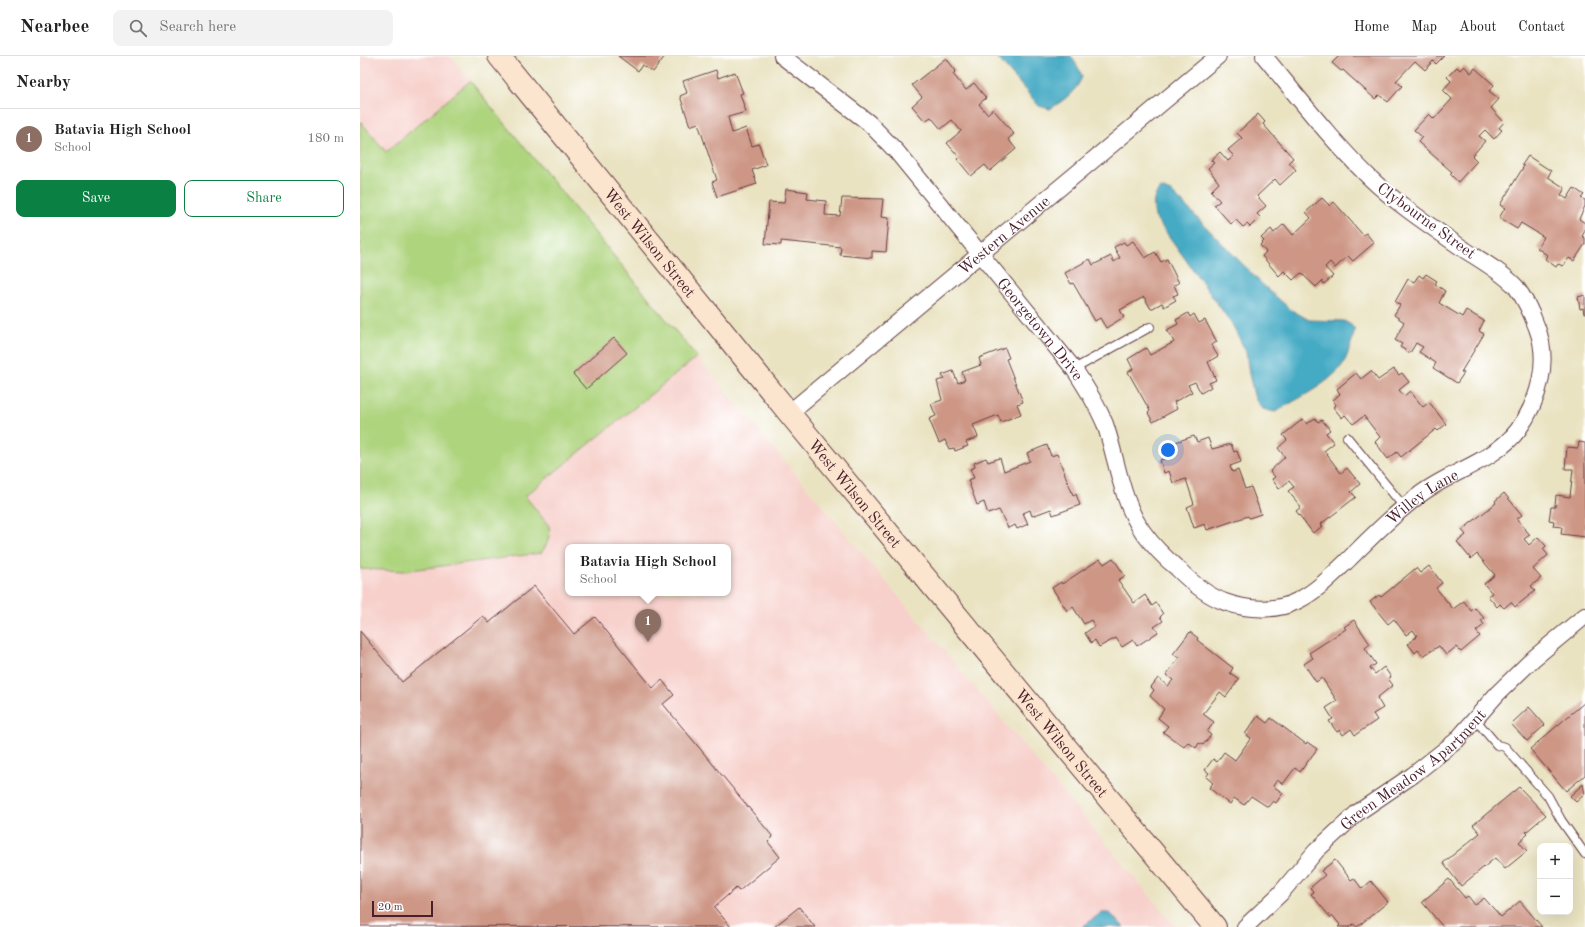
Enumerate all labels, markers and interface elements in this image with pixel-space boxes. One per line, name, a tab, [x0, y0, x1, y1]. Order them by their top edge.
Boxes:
search box	[113, 10, 393, 46]
icon: search	[127, 17, 149, 39]
text: Nearbee	[20, 18, 89, 37]
text: Search here	[159, 20, 236, 35]
text: Home	[1354, 20, 1389, 34]
text: Map	[1411, 20, 1437, 34]
text: About	[1459, 20, 1496, 34]
text: Contact	[1518, 20, 1565, 34]
text: Nearby	[16, 74, 71, 91]
text: Batavia High School	[54, 123, 191, 138]
text: 1	[25, 132, 33, 145]
text: 180 m	[307, 132, 344, 145]
text: School	[54, 141, 91, 154]
button: Save	[16, 180, 176, 217]
button: Share	[184, 180, 344, 217]
street label: Clybourne Street	[1374, 181, 1478, 263]
street label: West Wilson Street	[600, 186, 698, 301]
street label: Western Avenue	[956, 194, 1053, 278]
street label: Georgetown Drive	[993, 276, 1085, 384]
street label: West Wilson Street	[804, 437, 904, 552]
your location	[1158, 440, 1178, 460]
street label: Willey Lane	[1384, 467, 1461, 529]
popup	[565, 544, 731, 596]
text: Batavia High School	[579, 555, 717, 570]
text: School	[579, 573, 617, 586]
pin: 1	[635, 609, 661, 642]
street label: West Wilson Street	[1011, 687, 1110, 801]
street label: Green Meadow Apartment	[1338, 707, 1490, 834]
map controls	[1537, 843, 1573, 915]
button: +	[1537, 843, 1573, 879]
button: −	[1537, 879, 1573, 915]
scale bar	[372, 899, 433, 918]
text: 20 m	[378, 902, 403, 913]

